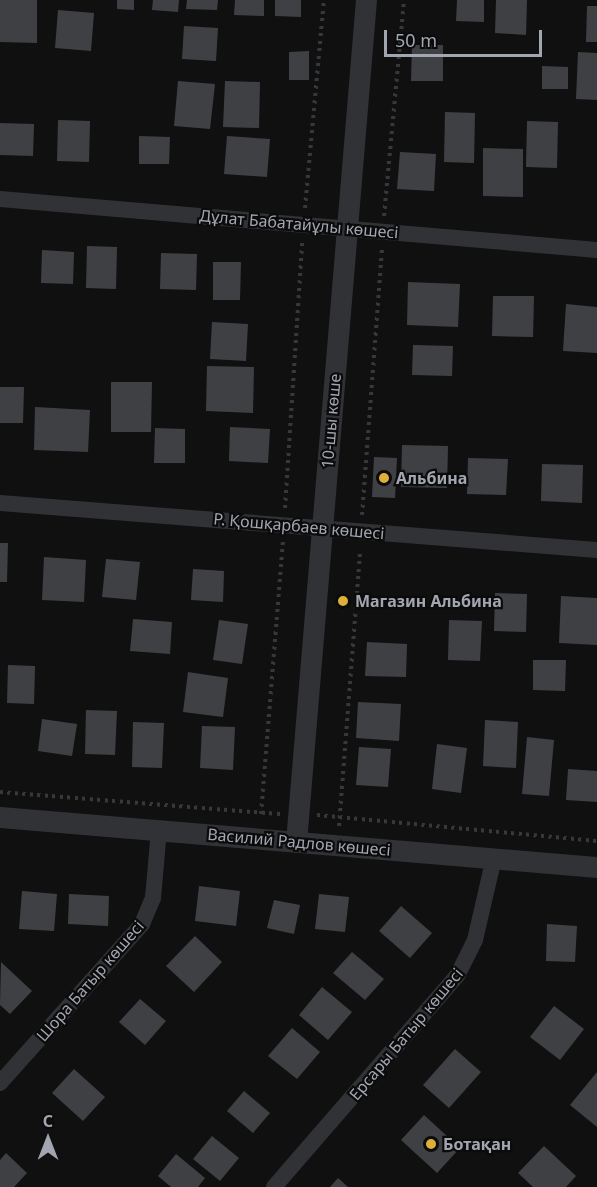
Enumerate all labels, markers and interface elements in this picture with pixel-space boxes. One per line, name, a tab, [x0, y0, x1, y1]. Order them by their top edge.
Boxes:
scale bar	[387, 18, 544, 56]
text: 50 m	[395, 28, 437, 52]
street label: Дұлат Бабатайұлы көшесі	[199, 206, 399, 242]
street label: 10-шы көше	[317, 373, 345, 469]
place label: Альбина	[396, 468, 467, 488]
marker: Альбина	[377, 471, 391, 485]
street label: Р. Қошқарбаев көшесі	[213, 509, 385, 543]
place label: Магазин Альбина	[355, 591, 502, 611]
marker: Магазин Альбина	[336, 594, 350, 608]
street label: Василий Радлов көшесі	[207, 824, 391, 860]
street label: Шора Батыр көшесі	[32, 917, 148, 1045]
street label: Ерсары Батыр көшесі	[345, 964, 467, 1104]
north arrow	[18, 1109, 78, 1169]
text: С	[43, 1110, 53, 1132]
place label: Ботақан	[443, 1134, 511, 1154]
marker: Ботақан	[424, 1137, 438, 1151]

